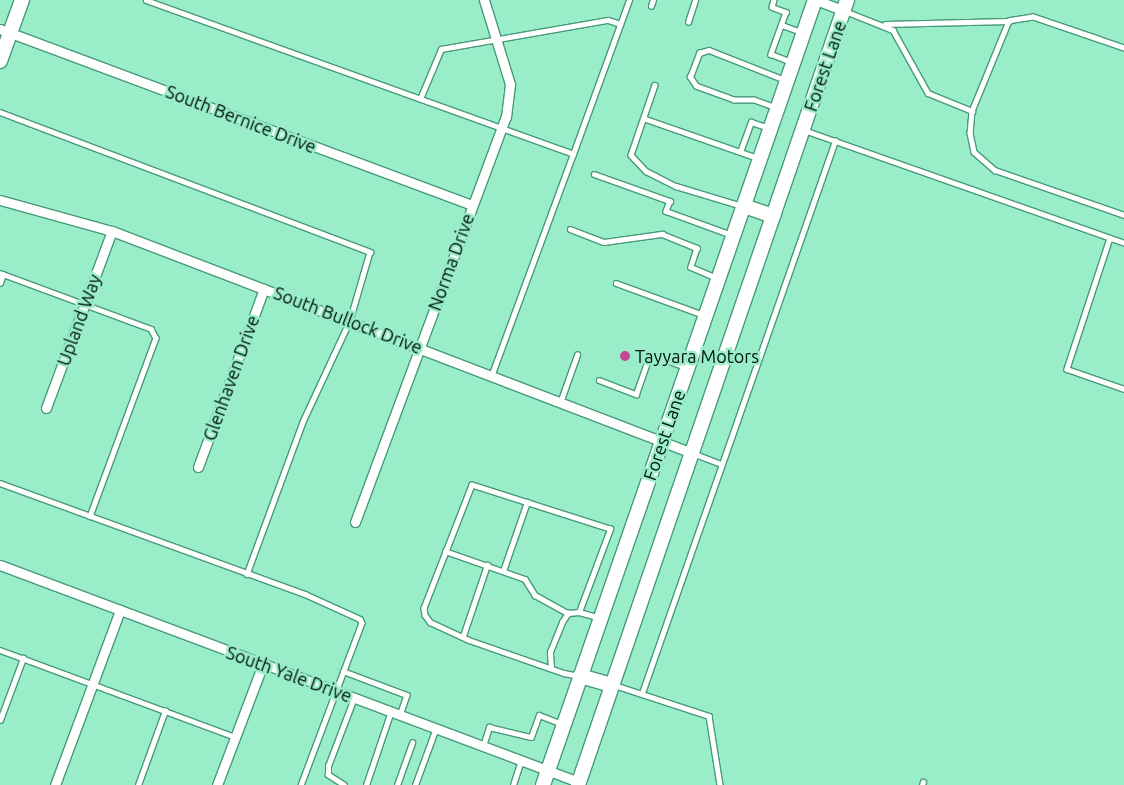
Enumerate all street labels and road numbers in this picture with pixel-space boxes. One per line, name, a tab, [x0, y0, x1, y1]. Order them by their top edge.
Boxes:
street label: Forest Lane	[799, 18, 851, 114]
street label: South Bernice Drive	[163, 80, 319, 158]
street label: Norma Drive	[423, 211, 479, 313]
street label: Upland Way	[52, 271, 106, 369]
street label: South Bullock Drive	[271, 282, 425, 358]
street label: Glenhaven Drive	[198, 312, 264, 444]
street label: Forest Lane	[638, 387, 690, 483]
street label: South Yale Drive	[223, 641, 355, 707]

